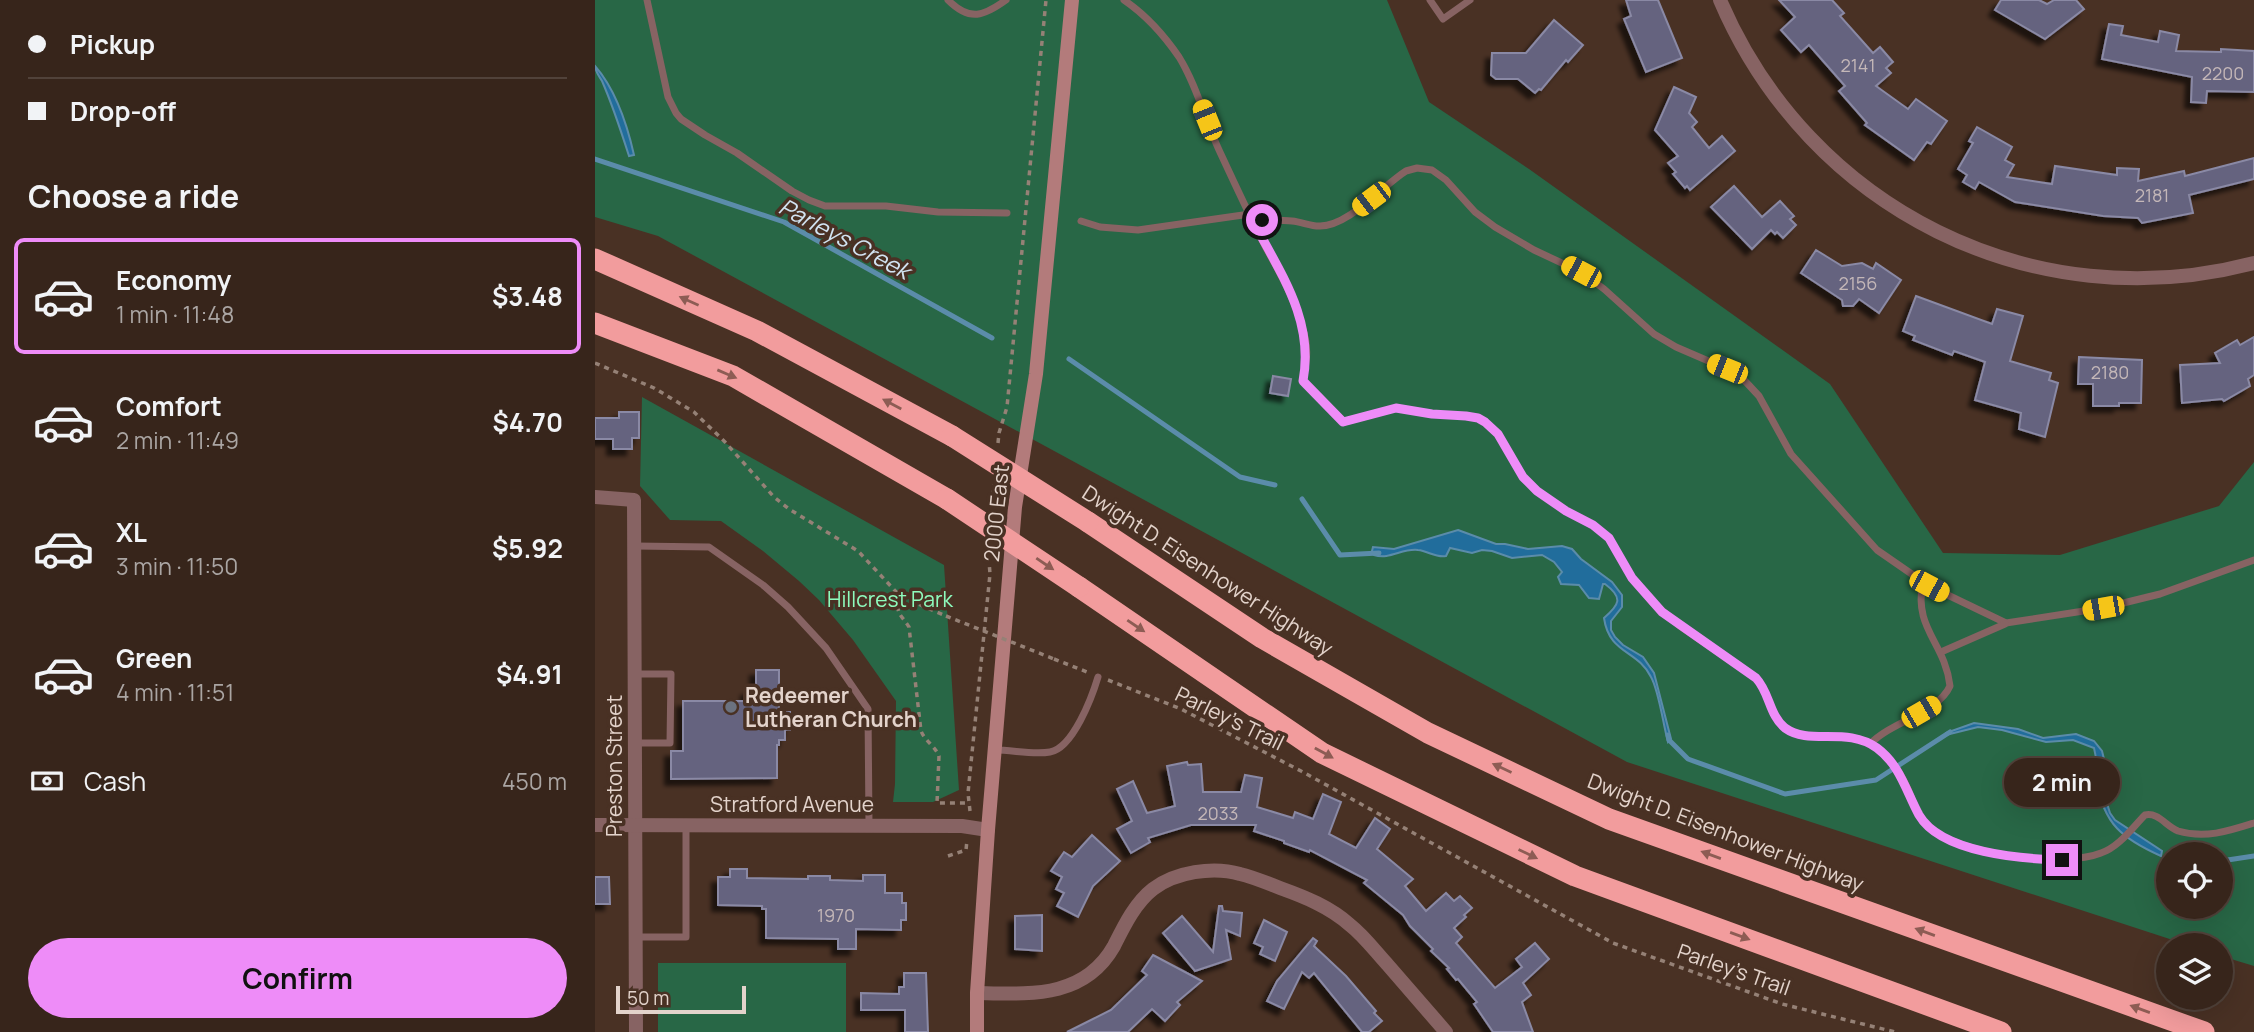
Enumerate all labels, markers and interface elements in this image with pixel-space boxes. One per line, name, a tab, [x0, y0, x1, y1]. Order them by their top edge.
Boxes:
text: Pickup	[70, 26, 155, 62]
house number: 2141	[1841, 53, 1875, 77]
house number: 2200	[2202, 61, 2244, 85]
text: Drop-off	[70, 93, 176, 129]
car	[1190, 97, 1225, 143]
text: Choose a ride	[28, 174, 239, 218]
car	[1348, 178, 1395, 220]
house number: 2181	[2135, 183, 2169, 207]
water label: Parleys Creek	[774, 190, 920, 288]
route start	[1246, 204, 1278, 236]
car	[1558, 253, 1605, 291]
text: Economy	[116, 262, 231, 298]
icon: car	[32, 265, 95, 328]
house number: 2156	[1839, 271, 1877, 295]
text: $3.48	[492, 278, 563, 314]
one-way arrow	[679, 295, 699, 307]
text: 1 min · 11:48	[116, 298, 234, 330]
car	[1704, 351, 1751, 387]
house number: 2180	[2091, 360, 2129, 384]
one-way arrow	[717, 369, 738, 380]
text: Comfort	[116, 388, 222, 424]
icon: car	[32, 391, 95, 454]
one-way arrow	[882, 398, 902, 410]
text: $4.70	[493, 404, 563, 440]
text: 2 min · 11:49	[116, 424, 239, 456]
street label: 2000 East	[977, 463, 1015, 563]
street label: Dwight D. Eisenhower Highway	[1077, 478, 1339, 662]
text: XL	[116, 514, 147, 550]
icon: car	[32, 517, 95, 580]
text: $5.92	[492, 530, 563, 566]
text: 3 min · 11:50	[116, 550, 238, 582]
one-way arrow	[1036, 557, 1054, 571]
car	[1906, 567, 1953, 605]
park label: Hillcrest Park	[827, 585, 953, 613]
car	[2081, 594, 2126, 622]
one-way arrow	[1127, 619, 1145, 633]
text: Green	[116, 640, 192, 676]
icon: car	[32, 643, 95, 706]
text: $4.91	[496, 656, 563, 692]
text: 4 min · 11:51	[116, 676, 234, 708]
street label: Parley's Trail	[1171, 680, 1289, 756]
place label: Redeemer Lutheran Church	[745, 681, 917, 733]
car	[1898, 692, 1945, 732]
street label: Preston Street	[600, 695, 628, 837]
marker: Redeemer Lutheran Church	[723, 699, 739, 715]
one-way arrow	[1314, 747, 1334, 759]
callout: 2 min	[2004, 758, 2120, 808]
icon: cash	[28, 762, 66, 800]
one-way arrow	[1492, 762, 1512, 773]
text: Cash	[84, 763, 146, 799]
text: 450 m	[502, 765, 567, 797]
street label: Dwight D. Eisenhower Highway	[1584, 766, 1868, 898]
text: 2 min	[2032, 766, 2092, 798]
street label: Stratford Avenue	[710, 790, 874, 818]
house number: 2033	[1197, 801, 1239, 825]
map controls	[2156, 842, 2233, 1010]
button: locate	[2156, 842, 2233, 919]
route end	[2046, 844, 2078, 876]
one-way arrow	[1518, 848, 1538, 859]
one-way arrow	[1701, 849, 1722, 860]
house number: 1970	[817, 903, 855, 927]
one-way arrow	[1915, 926, 1936, 937]
one-way arrow	[1729, 931, 1750, 942]
button: layers	[2156, 933, 2233, 1010]
street label: Parley's Trail	[1674, 937, 1794, 1001]
button: Confirm	[28, 938, 567, 1018]
scale bar	[616, 983, 745, 1015]
text: 50 m	[627, 985, 669, 1011]
one-way arrow	[2129, 1003, 2150, 1014]

